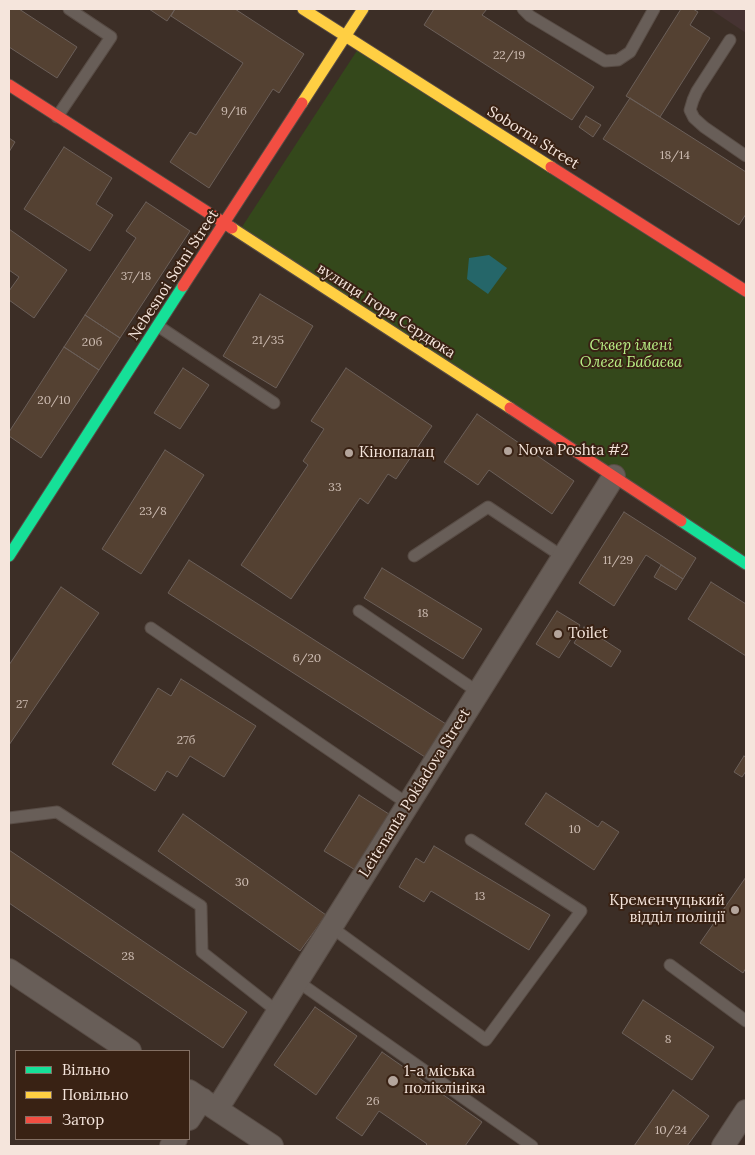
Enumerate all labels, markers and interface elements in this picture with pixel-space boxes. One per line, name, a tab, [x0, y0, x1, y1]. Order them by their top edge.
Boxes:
house number: 22/19	[493, 49, 525, 63]
street label: Soborna Street	[484, 103, 582, 173]
house number: 9/16	[221, 105, 247, 119]
house number: 18/14	[660, 149, 690, 163]
street label: Nebesnoi Sotni Street	[125, 206, 223, 344]
street label: вулиця Ігоря Сердюка	[314, 260, 458, 362]
house number: 37/18	[121, 270, 151, 284]
house number: 21/35	[252, 334, 284, 348]
house number: 20б	[82, 336, 102, 350]
park label: Сквер імені Олега Бабаєва	[580, 337, 682, 372]
house number: 20/10	[37, 394, 71, 408]
place label: Nova Poshta #2	[518, 442, 629, 460]
place label: Кінопалац	[359, 444, 434, 462]
marker: Nova Poshta #2	[502, 445, 514, 457]
marker: Кінопалац	[343, 447, 355, 459]
house number: 33	[328, 481, 342, 495]
house number: 23/8	[139, 505, 167, 519]
house number: 11/29	[603, 554, 633, 568]
house number: 18	[417, 607, 429, 621]
place label: Toilet	[568, 625, 608, 643]
marker: Toilet	[552, 628, 564, 640]
house number: 6/20	[293, 652, 321, 666]
house number: 27	[16, 698, 28, 712]
street label: Leitenanta Pokladova Street	[356, 705, 474, 881]
house number: 27б	[177, 734, 195, 748]
house number: 10	[569, 823, 581, 837]
house number: 30	[235, 876, 249, 890]
house number: 13	[474, 890, 486, 904]
place label: Кременчуцький відділ поліції	[609, 892, 725, 927]
marker: Кременчуцький відділ поліції	[729, 904, 741, 916]
house number: 28	[121, 950, 135, 964]
house number: 8	[665, 1033, 671, 1047]
legend	[15, 1050, 190, 1140]
text: Вільно	[62, 1060, 110, 1079]
place label: 1-а міська поліклініка	[404, 1063, 486, 1098]
marker: 1-а міська поліклініка	[386, 1074, 400, 1088]
text: Повільно	[62, 1085, 128, 1104]
house number: 26	[366, 1095, 380, 1109]
text: Затор	[62, 1110, 104, 1129]
house number: 10/24	[655, 1124, 687, 1138]

